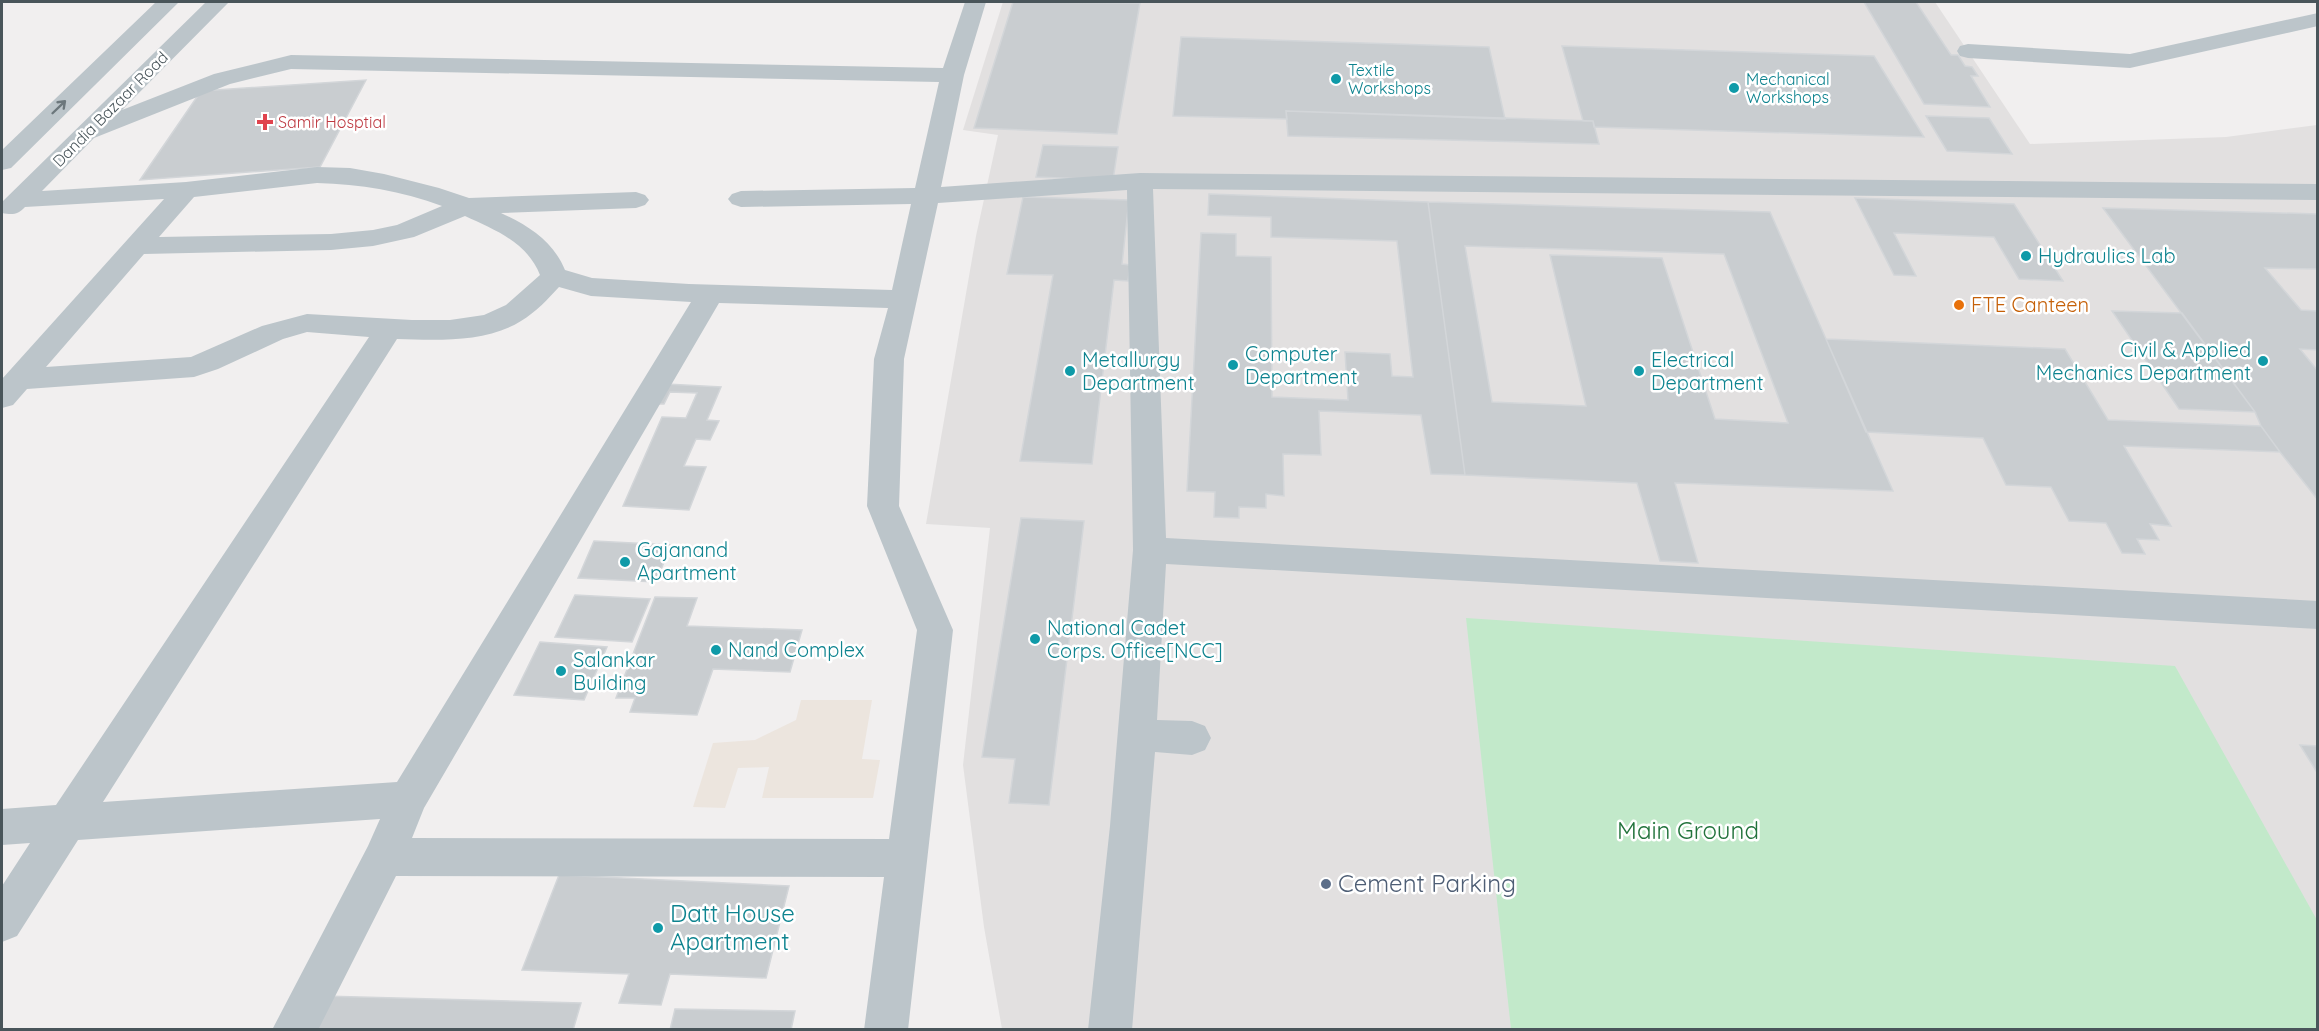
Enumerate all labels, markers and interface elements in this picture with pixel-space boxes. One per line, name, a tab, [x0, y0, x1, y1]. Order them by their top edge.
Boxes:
street label: Dandia Bazaar Road	[48, 47, 172, 171]
place label: Textile Workshops	[1348, 60, 1431, 98]
place label: Mechanical Workshops	[1746, 69, 1830, 107]
marker: Textile Workshops	[1329, 72, 1343, 86]
marker: Mechanical Workshops	[1727, 81, 1741, 95]
one-way arrow	[51, 100, 66, 115]
place label: Samir Hosptial	[278, 112, 386, 132]
marker: Samir Hosptial	[256, 113, 274, 131]
place label: Hydraulics Lab	[2038, 243, 2176, 268]
marker: Hydraulics Lab	[2019, 249, 2033, 263]
place label: FTE Canteen	[1971, 292, 2089, 317]
marker: FTE Canteen	[1952, 298, 1966, 312]
place label: Civil & Applied Mechanics Department	[2036, 337, 2251, 385]
place label: Computer Department	[1245, 341, 1358, 389]
place label: Metallurgy Department	[1082, 347, 1195, 395]
place label: Electrical Department	[1651, 347, 1764, 395]
marker: Civil & Applied Mechanics Department	[2256, 354, 2270, 368]
marker: Computer Department	[1226, 358, 1240, 372]
marker: Metallurgy Department	[1063, 364, 1077, 378]
marker: Electrical Department	[1632, 364, 1646, 378]
place label: Gajanand Apartment	[637, 537, 737, 585]
marker: Gajanand Apartment	[618, 555, 632, 569]
place label: National Cadet Corps. Office[NCC]	[1047, 615, 1223, 663]
marker: National Cadet Corps. Office[NCC]	[1028, 632, 1042, 646]
place label: Nand Complex	[728, 637, 865, 662]
marker: Nand Complex	[709, 643, 723, 657]
place label: Salankar Building	[573, 647, 655, 695]
marker: Salankar Building	[554, 664, 568, 678]
park label: Main Ground	[1617, 815, 1759, 845]
place label: Cement Parking	[1338, 868, 1516, 898]
marker: Cement Parking	[1319, 877, 1333, 891]
place label: Datt House Apartment	[670, 898, 795, 956]
marker: Datt House Apartment	[651, 921, 665, 935]

